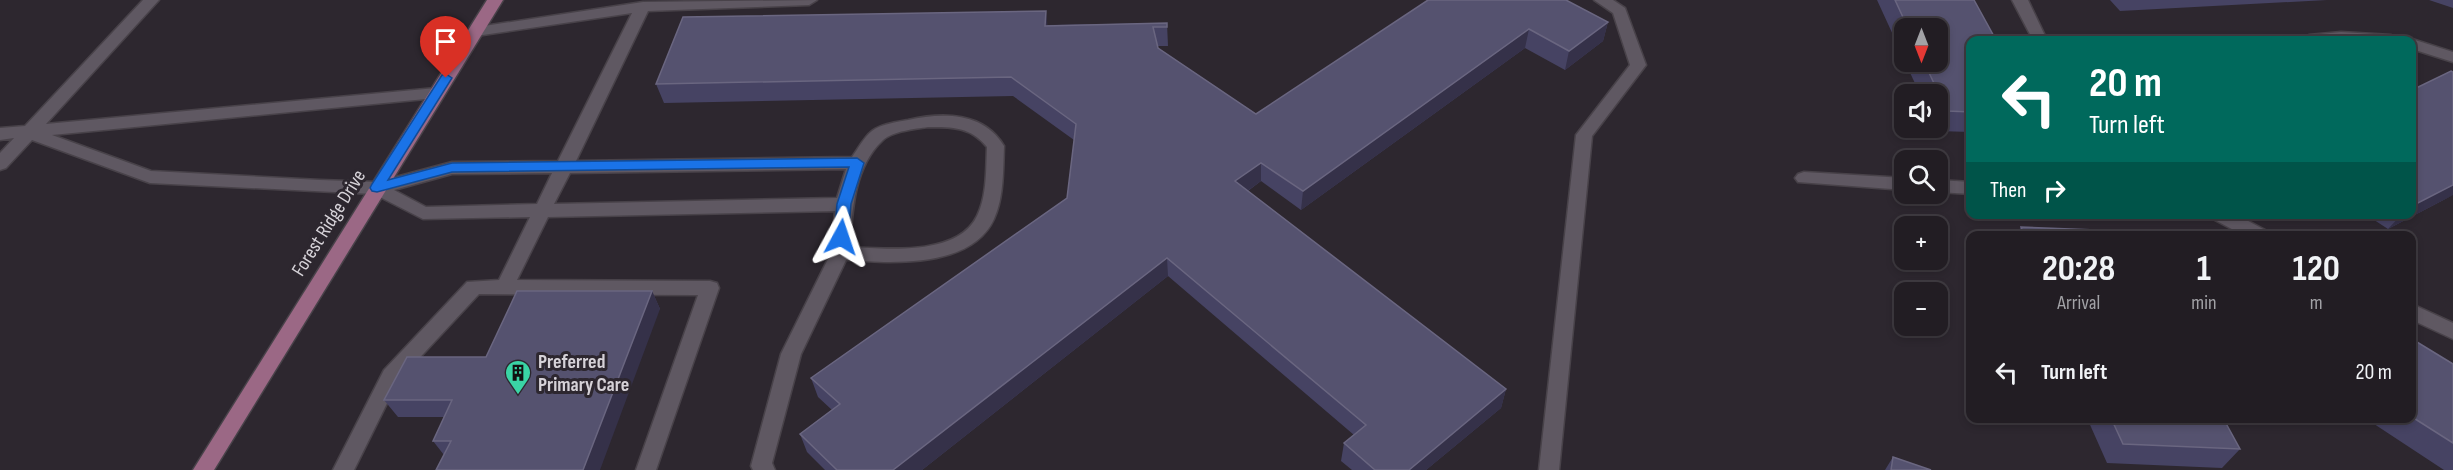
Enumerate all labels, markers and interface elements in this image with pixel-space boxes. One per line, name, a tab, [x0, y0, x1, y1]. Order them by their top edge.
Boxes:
pin	[420, 16, 471, 78]
north arrow	[1894, 18, 1948, 72]
map controls	[1894, 18, 1948, 336]
icon: arrive	[429, 25, 462, 58]
text: 20 m	[2089, 58, 2162, 109]
icon: left	[1990, 60, 2068, 138]
button: sound	[1894, 84, 1948, 138]
text: Turn left	[2089, 109, 2165, 141]
button: search	[1894, 150, 1948, 204]
street label: Forest Ridge Drive	[287, 165, 371, 281]
icon: right	[2038, 174, 2071, 207]
text: Then	[1990, 177, 2026, 204]
position arrow	[809, 205, 873, 269]
button: +	[1894, 216, 1948, 270]
text: 20:28	[2042, 248, 2115, 291]
text: 1	[2197, 248, 2211, 291]
text: 120	[2293, 248, 2340, 291]
button: −	[1894, 282, 1948, 336]
text: Arrival	[2057, 291, 2100, 315]
text: min	[2191, 291, 2216, 315]
text: m	[2310, 291, 2323, 315]
place label: Preferred Primary Care	[538, 350, 629, 397]
icon: left	[1990, 356, 2023, 389]
building icon: Preferred Primary Care	[503, 358, 533, 396]
text: Turn left	[2041, 359, 2107, 386]
text: 20 m	[2356, 359, 2392, 386]

